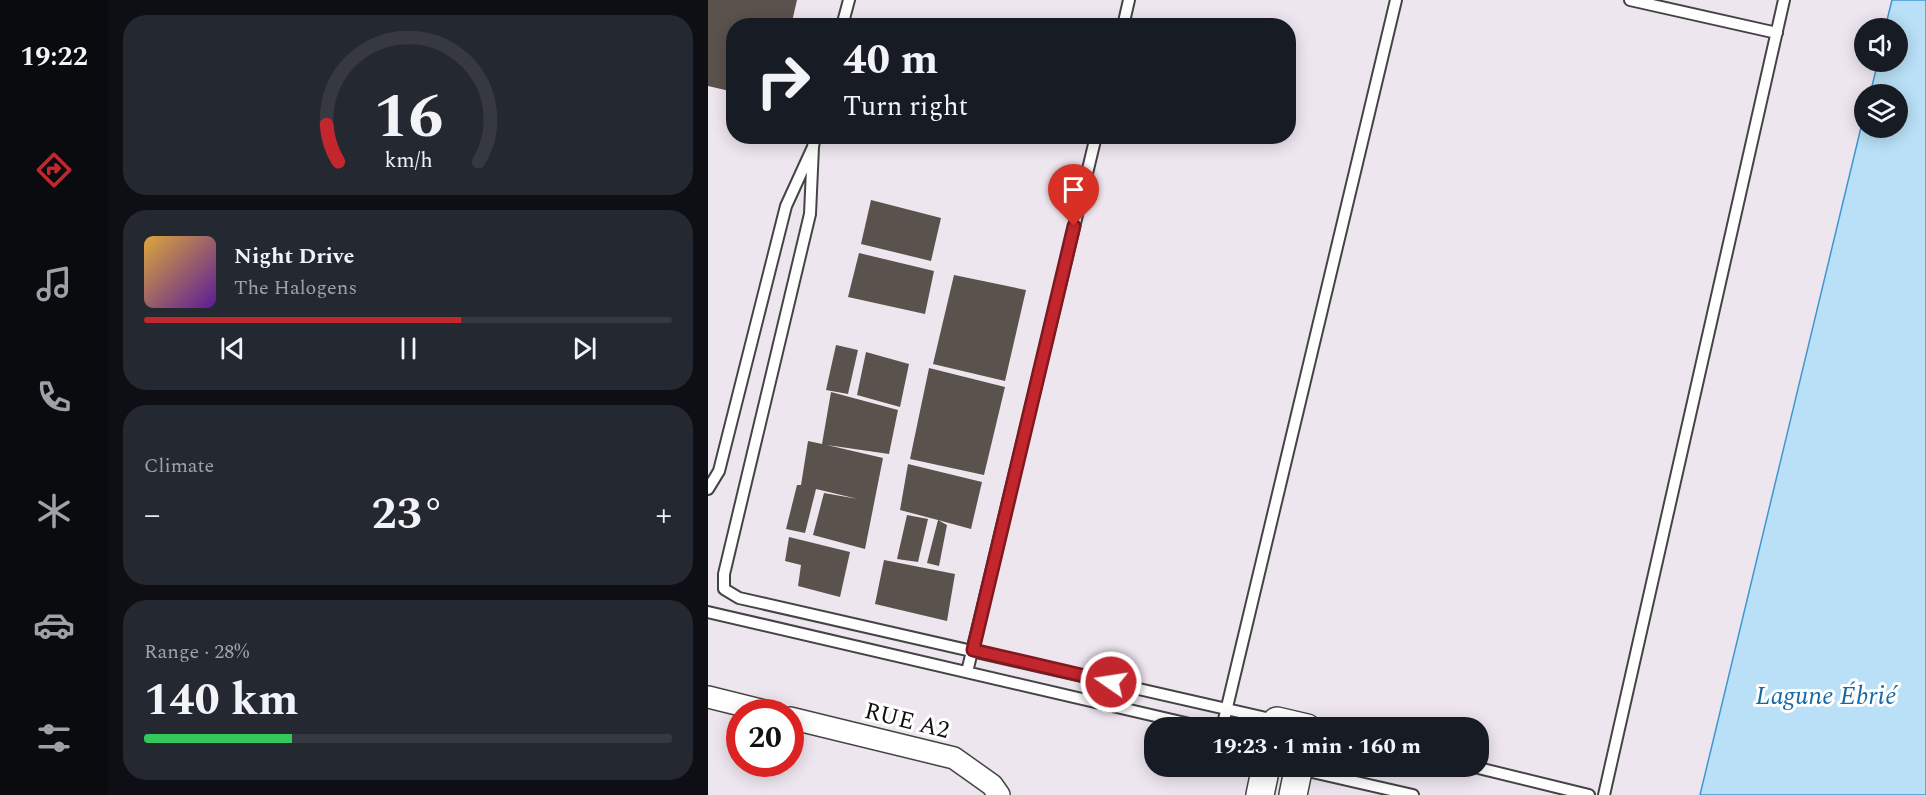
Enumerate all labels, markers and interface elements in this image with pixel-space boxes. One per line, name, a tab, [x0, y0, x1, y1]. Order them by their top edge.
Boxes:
map controls	[1854, 18, 1908, 138]
button: sound	[1854, 18, 1908, 72]
text: 40 m	[843, 29, 938, 92]
text: 19:22	[20, 36, 88, 78]
icon: right	[744, 42, 822, 120]
text: 16	[373, 70, 443, 165]
button: layers	[1854, 84, 1908, 138]
text: Turn right	[843, 86, 968, 128]
text: km/h	[384, 144, 432, 177]
icon: directions	[33, 149, 75, 191]
pin	[1048, 164, 1099, 226]
icon: arrive	[1057, 173, 1090, 206]
text: Night Drive	[234, 240, 354, 273]
icon: music	[33, 263, 75, 305]
text: The Halogens	[234, 273, 357, 303]
icon: previous	[216, 332, 249, 365]
icon: pause	[392, 332, 425, 365]
icon: next	[568, 332, 601, 365]
icon: phone	[33, 376, 75, 418]
text: Climate	[144, 451, 214, 481]
text: 23°	[372, 480, 445, 549]
icon: climate	[33, 490, 75, 532]
text: −	[144, 490, 161, 540]
text: +	[656, 490, 672, 540]
icon: car	[33, 604, 75, 646]
text: Range · 28%	[144, 637, 249, 667]
position arrow	[1079, 650, 1143, 714]
text: 140 km	[144, 666, 299, 735]
water label: Lagune Ébrié	[1755, 676, 1899, 716]
street label: RUE A2	[860, 693, 953, 749]
speed limit sign: 20	[726, 699, 804, 777]
icon: filters	[33, 717, 75, 759]
text: 19:23 · 1 min · 160 m	[1212, 730, 1421, 763]

